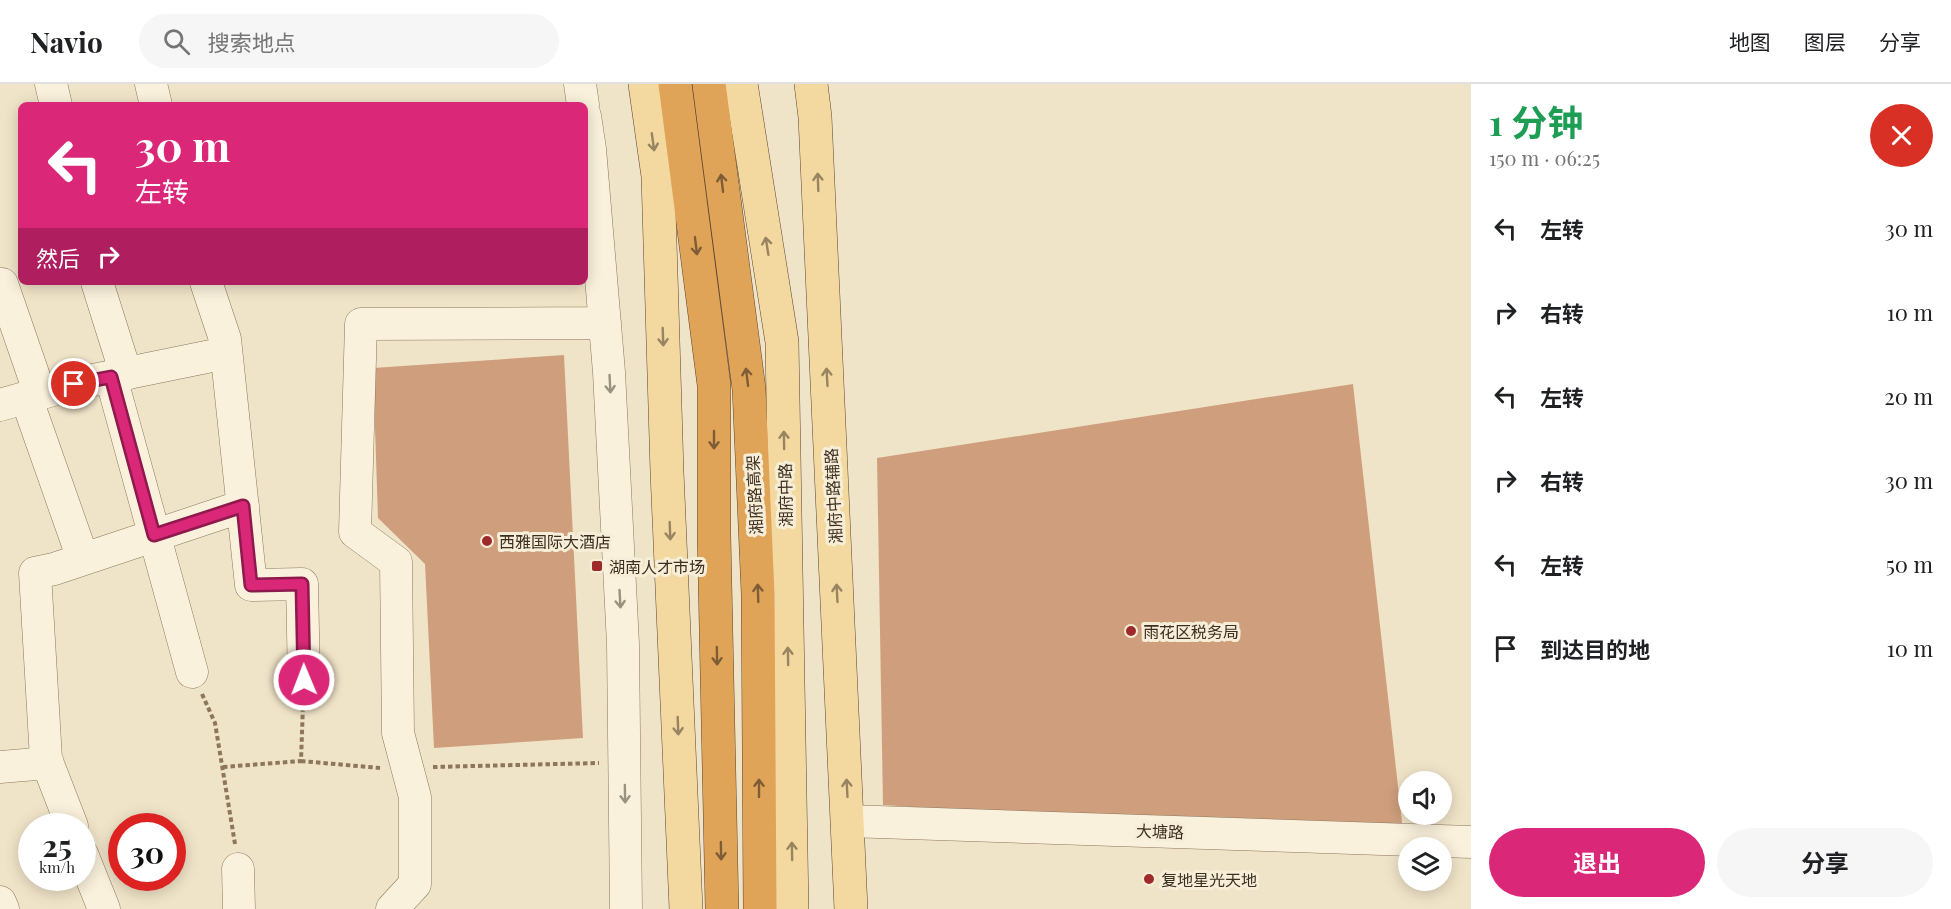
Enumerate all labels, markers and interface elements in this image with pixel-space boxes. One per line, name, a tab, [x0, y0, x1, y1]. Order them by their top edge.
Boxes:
search box	[139, 14, 559, 68]
text: Navio	[30, 23, 103, 60]
icon: search	[160, 25, 193, 58]
text: 搜索地点	[208, 27, 296, 57]
text: 地图	[1729, 27, 1771, 55]
text: 图层	[1804, 27, 1846, 55]
text: 分享	[1879, 27, 1921, 55]
text: 1 分钟	[1489, 97, 1583, 145]
button: close	[1870, 104, 1933, 167]
text: 30 m	[135, 117, 230, 173]
icon: left	[36, 126, 114, 204]
one-way arrow	[648, 132, 659, 151]
text: 150 m · 06:25	[1489, 144, 1600, 171]
text: 左转	[135, 173, 189, 209]
one-way arrow	[813, 173, 824, 193]
one-way arrow	[716, 174, 727, 194]
icon: left	[1489, 212, 1522, 245]
text: 30 m	[1885, 213, 1933, 243]
text: 左转	[1540, 214, 1584, 244]
one-way arrow	[691, 236, 702, 256]
one-way arrow	[761, 236, 772, 256]
icon: right	[92, 240, 125, 273]
text: 然后	[36, 243, 80, 273]
icon: right	[1489, 296, 1522, 329]
text: 10 m	[1887, 297, 1933, 327]
text: 右转	[1540, 298, 1584, 328]
one-way arrow	[657, 326, 669, 346]
pin	[48, 358, 99, 409]
icon: arrive	[57, 367, 90, 400]
one-way arrow	[742, 367, 753, 387]
one-way arrow	[821, 368, 832, 388]
one-way arrow	[604, 373, 615, 393]
icon: left	[1489, 380, 1522, 413]
text: 20 m	[1884, 381, 1933, 411]
text: 左转	[1540, 382, 1584, 412]
one-way arrow	[708, 430, 720, 450]
one-way arrow	[778, 430, 790, 450]
street label: 湘府中路辅路	[820, 448, 846, 544]
street label: 湘府路高架	[741, 454, 767, 536]
street label: 湘府中路	[774, 463, 796, 527]
icon: right	[1489, 464, 1522, 497]
text: 30 m	[1885, 465, 1933, 495]
text: 右转	[1540, 466, 1584, 496]
one-way arrow	[664, 521, 676, 541]
place label: 西雅国际大酒店	[499, 531, 611, 552]
marker: 西雅国际大酒店	[480, 534, 494, 548]
icon: left	[1489, 548, 1522, 581]
text: 50 m	[1886, 549, 1933, 579]
text: 左转	[1540, 550, 1584, 580]
place label: 湖南人才市场	[609, 556, 705, 577]
marker: 湖南人才市场	[590, 559, 604, 573]
one-way arrow	[752, 583, 763, 603]
one-way arrow	[832, 583, 843, 603]
one-way arrow	[615, 589, 626, 609]
place label: 雨花区税务局	[1143, 621, 1239, 642]
marker: 雨花区税务局	[1124, 624, 1138, 638]
icon: arrive	[1489, 632, 1522, 665]
text: 10 m	[1887, 633, 1933, 663]
text: 到达目的地	[1540, 634, 1650, 664]
one-way arrow	[711, 646, 723, 666]
one-way arrow	[782, 646, 794, 666]
position arrow	[272, 648, 336, 712]
one-way arrow	[673, 716, 684, 736]
map controls	[1398, 771, 1452, 891]
button: sound	[1398, 771, 1452, 825]
one-way arrow	[753, 778, 765, 798]
one-way arrow	[841, 778, 852, 798]
one-way arrow	[619, 784, 631, 804]
speed limit sign: 30	[108, 813, 186, 891]
street label: 大塘路	[1136, 820, 1184, 842]
text: 25	[42, 825, 72, 865]
button: 退出	[1489, 828, 1705, 897]
button: 分享	[1717, 828, 1933, 897]
button: layers	[1398, 837, 1452, 891]
one-way arrow	[715, 840, 727, 860]
one-way arrow	[786, 841, 797, 861]
text: km/h	[39, 857, 75, 877]
place label: 复地星光天地	[1161, 869, 1257, 890]
marker: 复地星光天地	[1142, 872, 1156, 886]

